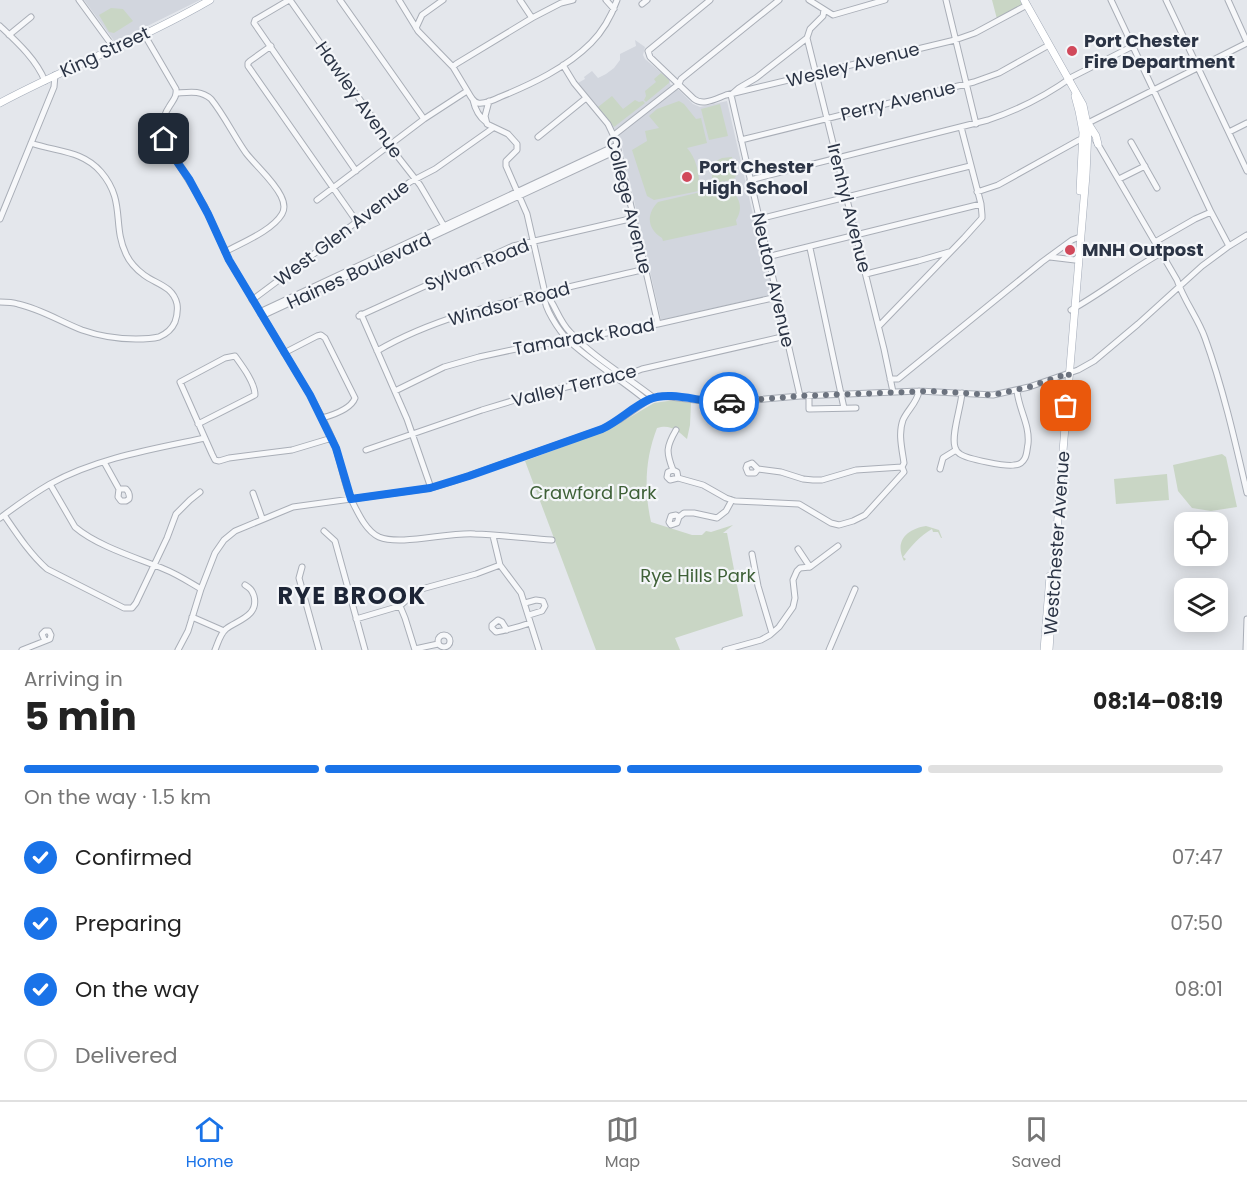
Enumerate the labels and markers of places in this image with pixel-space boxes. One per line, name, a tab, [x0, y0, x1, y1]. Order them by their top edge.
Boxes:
place label: Port Chester Fire Department	[1084, 28, 1235, 74]
marker: Port Chester Fire Department	[1065, 44, 1079, 58]
pin	[138, 113, 189, 164]
place label: Port Chester High School	[699, 154, 814, 200]
marker: Port Chester High School	[680, 170, 694, 184]
place label: MNH Outpost	[1082, 237, 1204, 262]
marker: MNH Outpost	[1063, 243, 1077, 257]
pin	[1040, 380, 1091, 431]

